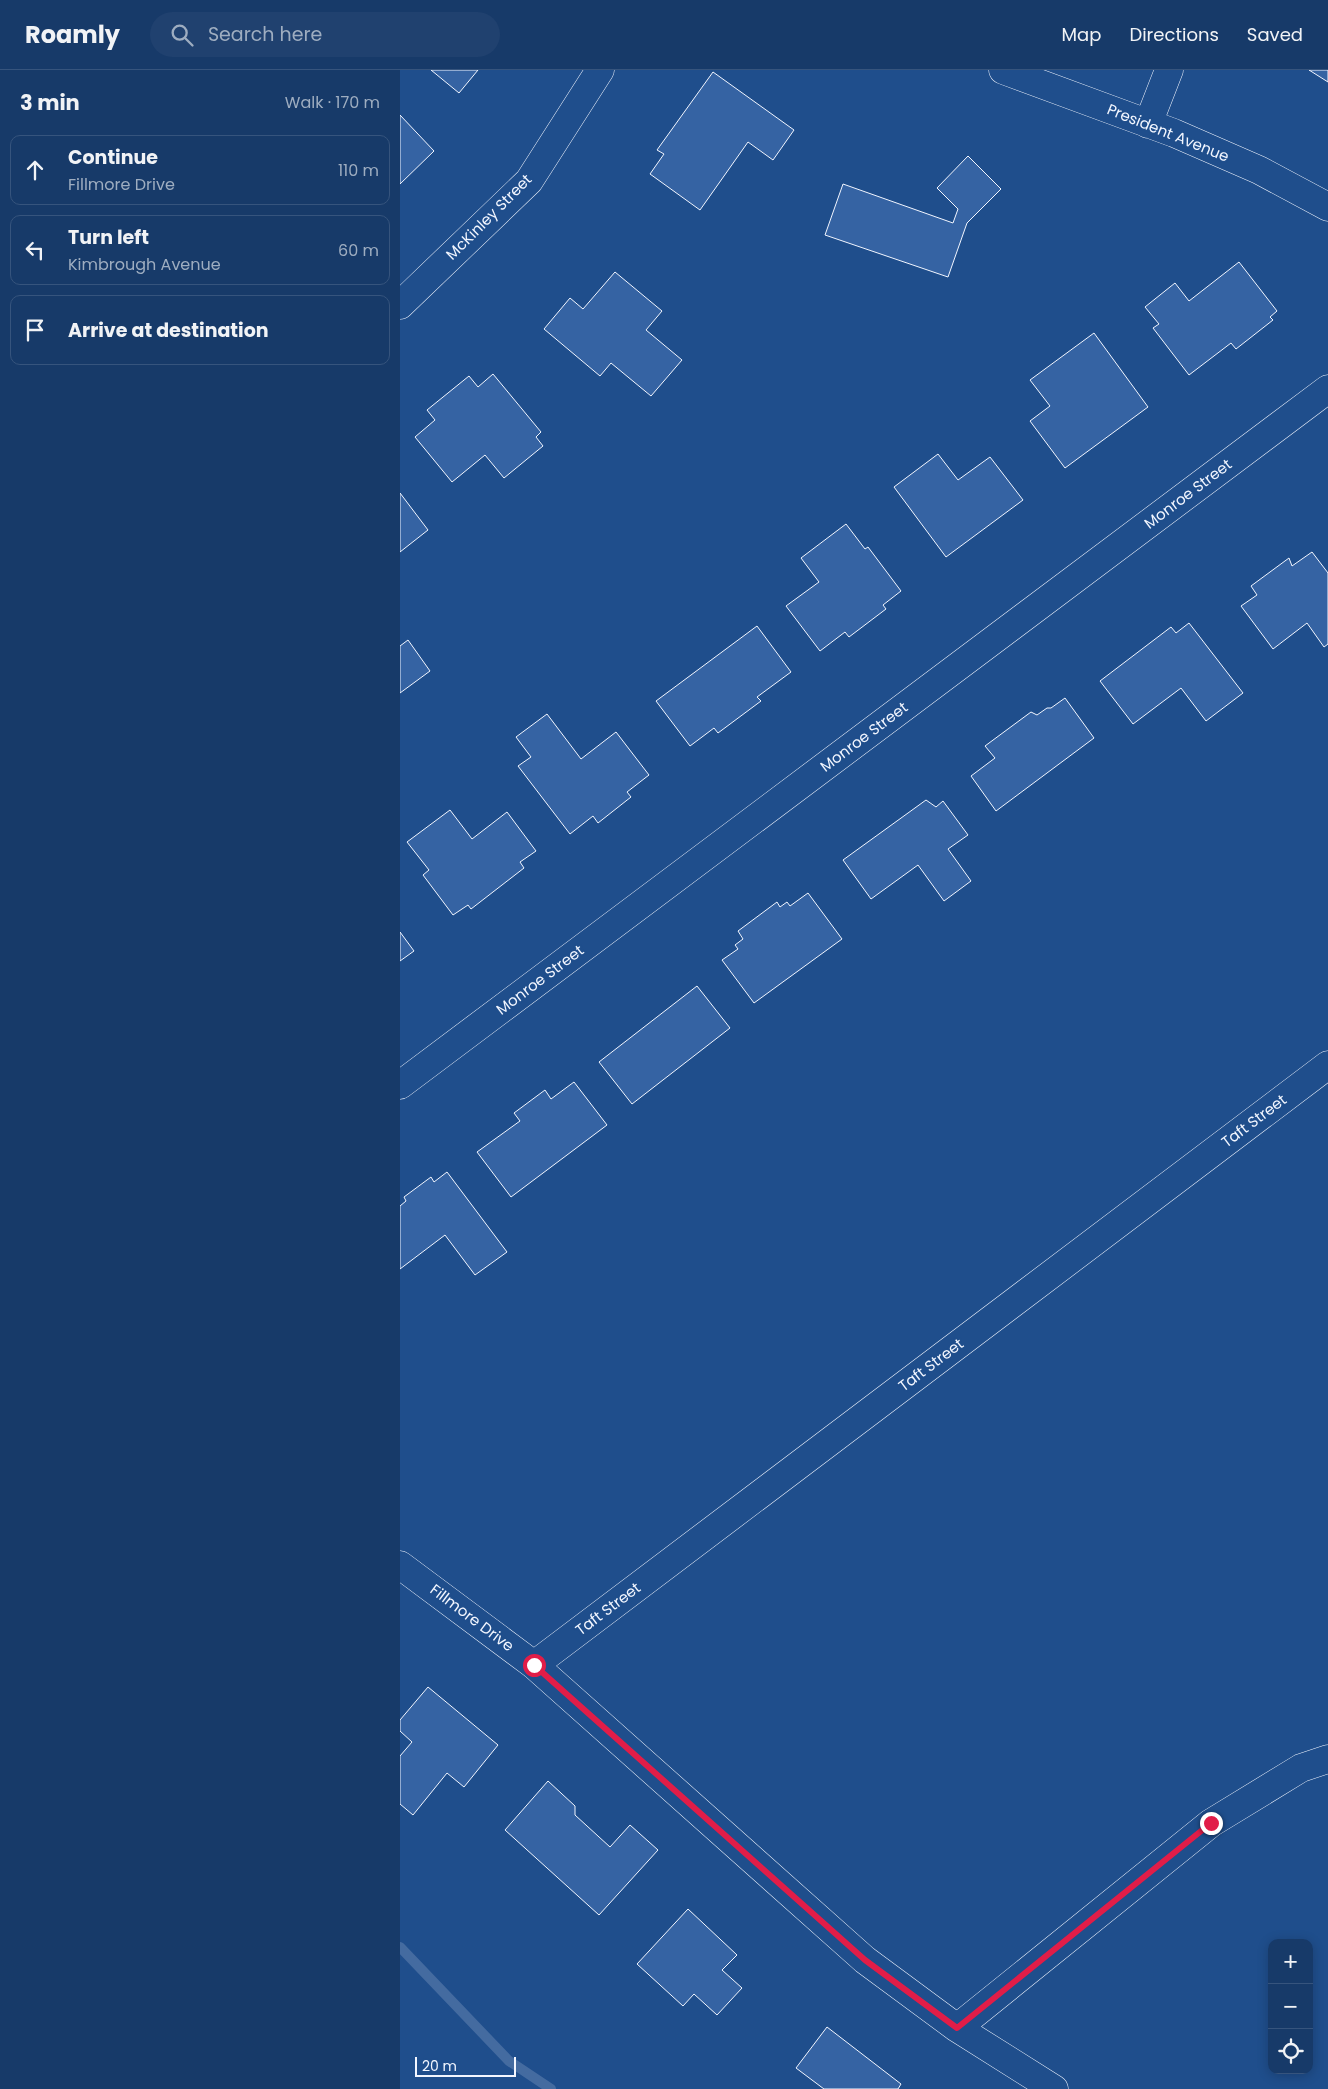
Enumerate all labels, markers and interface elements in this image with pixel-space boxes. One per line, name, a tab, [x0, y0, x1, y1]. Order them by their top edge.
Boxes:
search box	[150, 12, 500, 57]
text: Roamly	[25, 18, 120, 51]
icon: search	[168, 21, 196, 49]
text: Search here	[208, 21, 322, 48]
text: Map	[1062, 22, 1101, 47]
text: Directions	[1129, 22, 1219, 47]
text: Saved	[1247, 22, 1303, 47]
text: 3 min	[20, 88, 80, 117]
text: Walk · 170 m	[285, 91, 380, 114]
street label: President Avenue	[1104, 98, 1232, 167]
text: Continue	[68, 144, 158, 171]
icon: ahead	[21, 156, 49, 184]
text: 110 m	[338, 159, 379, 182]
street label: McKinley Street	[441, 169, 536, 264]
text: Fillmore Drive	[68, 173, 175, 196]
text: Turn left	[68, 224, 149, 251]
icon: left	[21, 236, 49, 264]
text: 60 m	[338, 239, 379, 262]
text: Kimbrough Avenue	[68, 253, 221, 276]
icon: arrive	[21, 316, 49, 344]
text: Arrive at destination	[68, 317, 269, 344]
street label: Monroe Street	[1140, 454, 1236, 533]
street label: Monroe Street	[816, 697, 912, 776]
street label: Monroe Street	[492, 940, 588, 1019]
street label: Taft Street	[1217, 1089, 1291, 1152]
street label: Taft Street	[894, 1333, 968, 1396]
street label: Taft Street	[571, 1577, 645, 1640]
street label: Fillmore Drive	[426, 1579, 519, 1656]
route start	[523, 1654, 546, 1677]
route end	[1200, 1812, 1223, 1835]
map controls	[1268, 1939, 1313, 2074]
button: +	[1268, 1939, 1313, 1984]
button: −	[1268, 1984, 1313, 2029]
button: locate	[1268, 2029, 1313, 2074]
scale bar	[415, 2054, 516, 2077]
text: 20 m	[422, 2056, 457, 2076]

